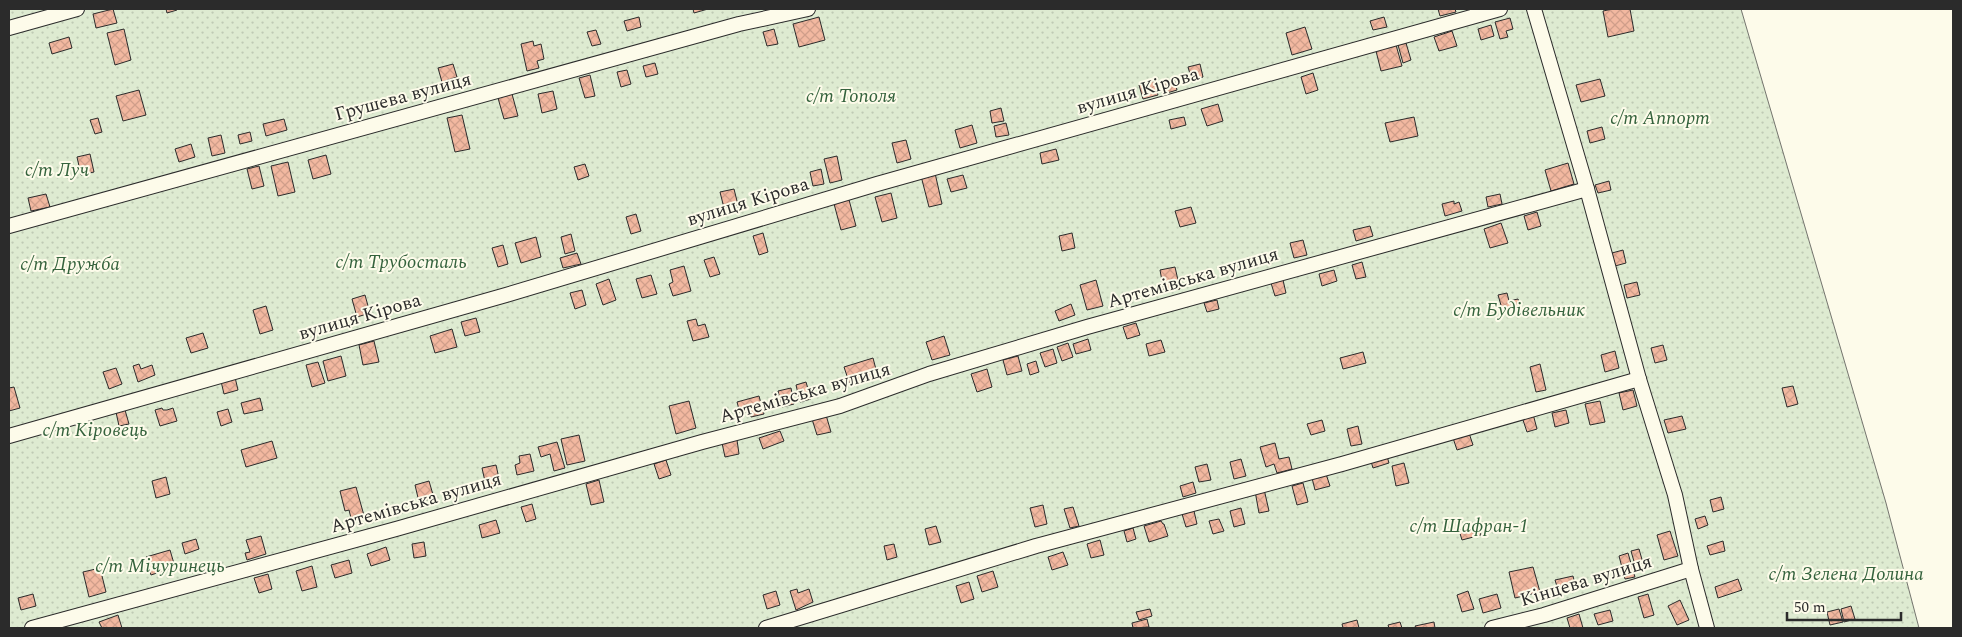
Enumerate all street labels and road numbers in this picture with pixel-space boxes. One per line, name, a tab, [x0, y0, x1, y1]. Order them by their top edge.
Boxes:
street label: вулиця Кірова	[1073, 59, 1203, 122]
street label: Грушева вулиця	[331, 65, 475, 129]
street label: вулиця Кірова	[683, 169, 813, 234]
street label: Артемівська вулиця	[1104, 240, 1282, 316]
street label: вулиця Кірова	[295, 285, 425, 348]
street label: Артемівська вулиця	[716, 355, 894, 431]
street label: Артемівська вулиця	[327, 465, 505, 541]
street label: Кінцева вулиця	[1516, 547, 1656, 615]

